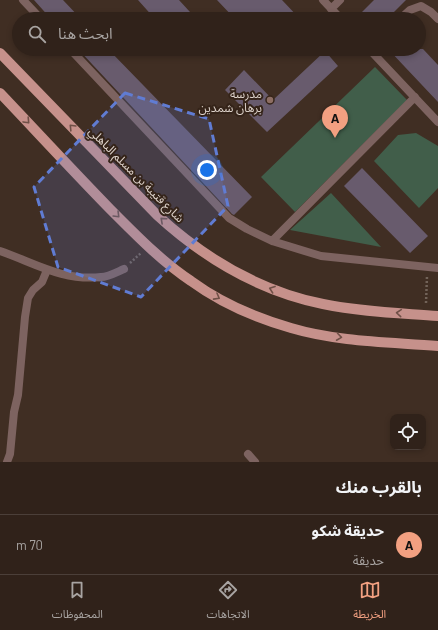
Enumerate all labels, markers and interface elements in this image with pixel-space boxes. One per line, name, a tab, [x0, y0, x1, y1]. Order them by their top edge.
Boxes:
search box	[12, 12, 426, 56]
icon: search	[26, 23, 48, 45]
text: ابحث هنا	[58, 24, 113, 42]
place label: مدرسة برهان شمدين	[198, 86, 262, 115]
marker: مدرسة برهان شمدين	[265, 95, 275, 105]
pin: A	[322, 105, 348, 138]
one-way arrow	[22, 117, 29, 124]
street label: شارع قتيبة بن مسلم الباهلي	[84, 123, 188, 227]
one-way arrow	[69, 124, 77, 132]
your location	[197, 160, 217, 180]
one-way arrow	[112, 210, 120, 218]
one-way arrow	[160, 218, 167, 225]
one-way arrow	[269, 285, 276, 294]
one-way arrow	[212, 293, 220, 300]
one-way arrow	[396, 309, 402, 318]
one-way arrow	[336, 332, 342, 341]
map controls	[390, 414, 426, 450]
button: locate	[390, 414, 426, 450]
text: بالقرب منك	[336, 476, 422, 496]
text: حديقة شكو	[312, 521, 384, 539]
text: 70 m	[16, 537, 43, 553]
text: A	[405, 537, 413, 553]
text: حديقة	[353, 552, 384, 568]
tab: المحفوظات	[52, 579, 103, 626]
tab: الاتجاهات	[207, 579, 250, 626]
tab: الخريطة	[353, 579, 386, 626]

